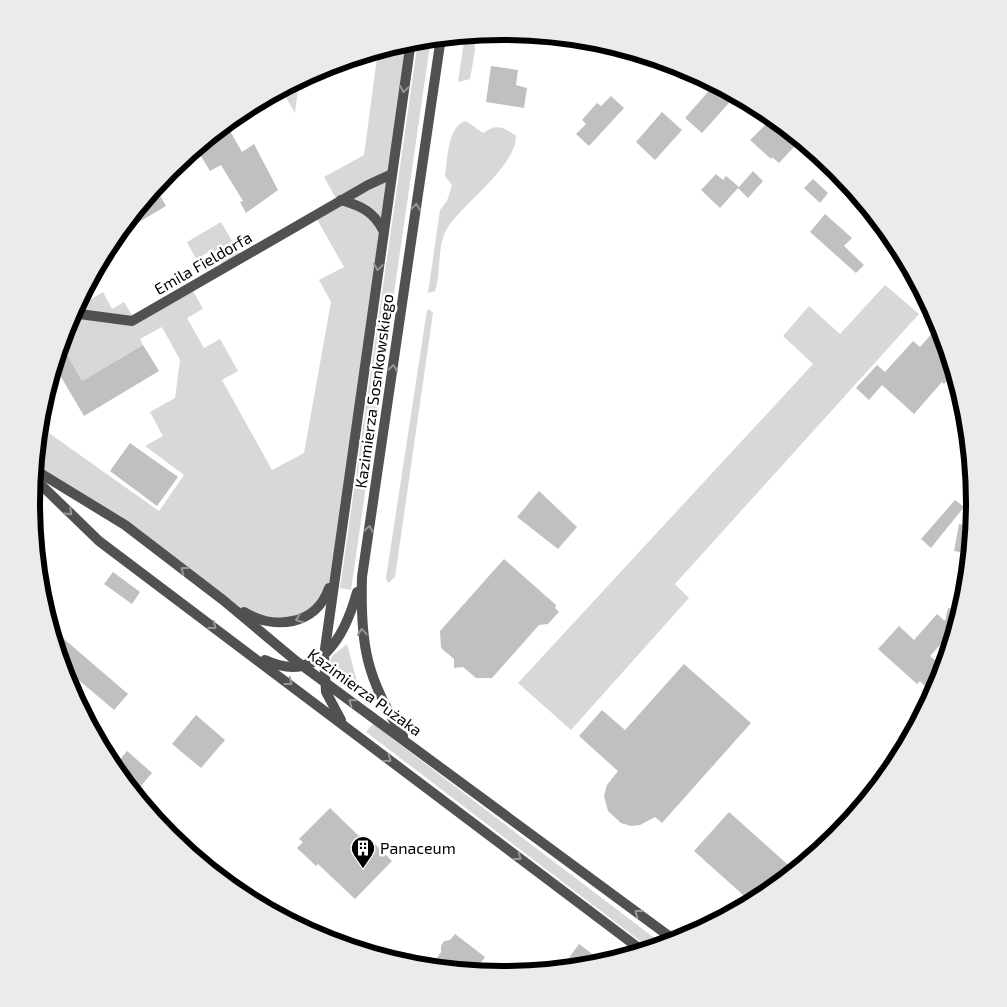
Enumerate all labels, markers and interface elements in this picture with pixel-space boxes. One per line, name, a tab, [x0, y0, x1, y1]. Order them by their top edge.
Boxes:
one-way arrow	[399, 85, 410, 93]
one-way arrow	[411, 203, 421, 211]
street label: Emila Fieldorfa	[151, 227, 255, 298]
one-way arrow	[373, 263, 384, 271]
street label: Kazimierza Sosnkowskiego	[350, 292, 397, 489]
one-way arrow	[387, 364, 397, 372]
one-way arrow	[63, 506, 72, 515]
one-way arrow	[363, 524, 373, 533]
one-way arrow	[181, 568, 190, 576]
one-way arrow	[295, 613, 303, 623]
one-way arrow	[207, 620, 216, 628]
one-way arrow	[357, 628, 368, 636]
street label: Kazimierza Pużaka	[305, 644, 426, 739]
one-way arrow	[283, 676, 293, 685]
one-way arrow	[349, 699, 358, 708]
one-way arrow	[382, 753, 392, 762]
building icon: Panaceum	[350, 835, 376, 869]
place label: Panaceum	[380, 838, 456, 857]
one-way arrow	[512, 851, 521, 859]
one-way arrow	[635, 910, 644, 918]

